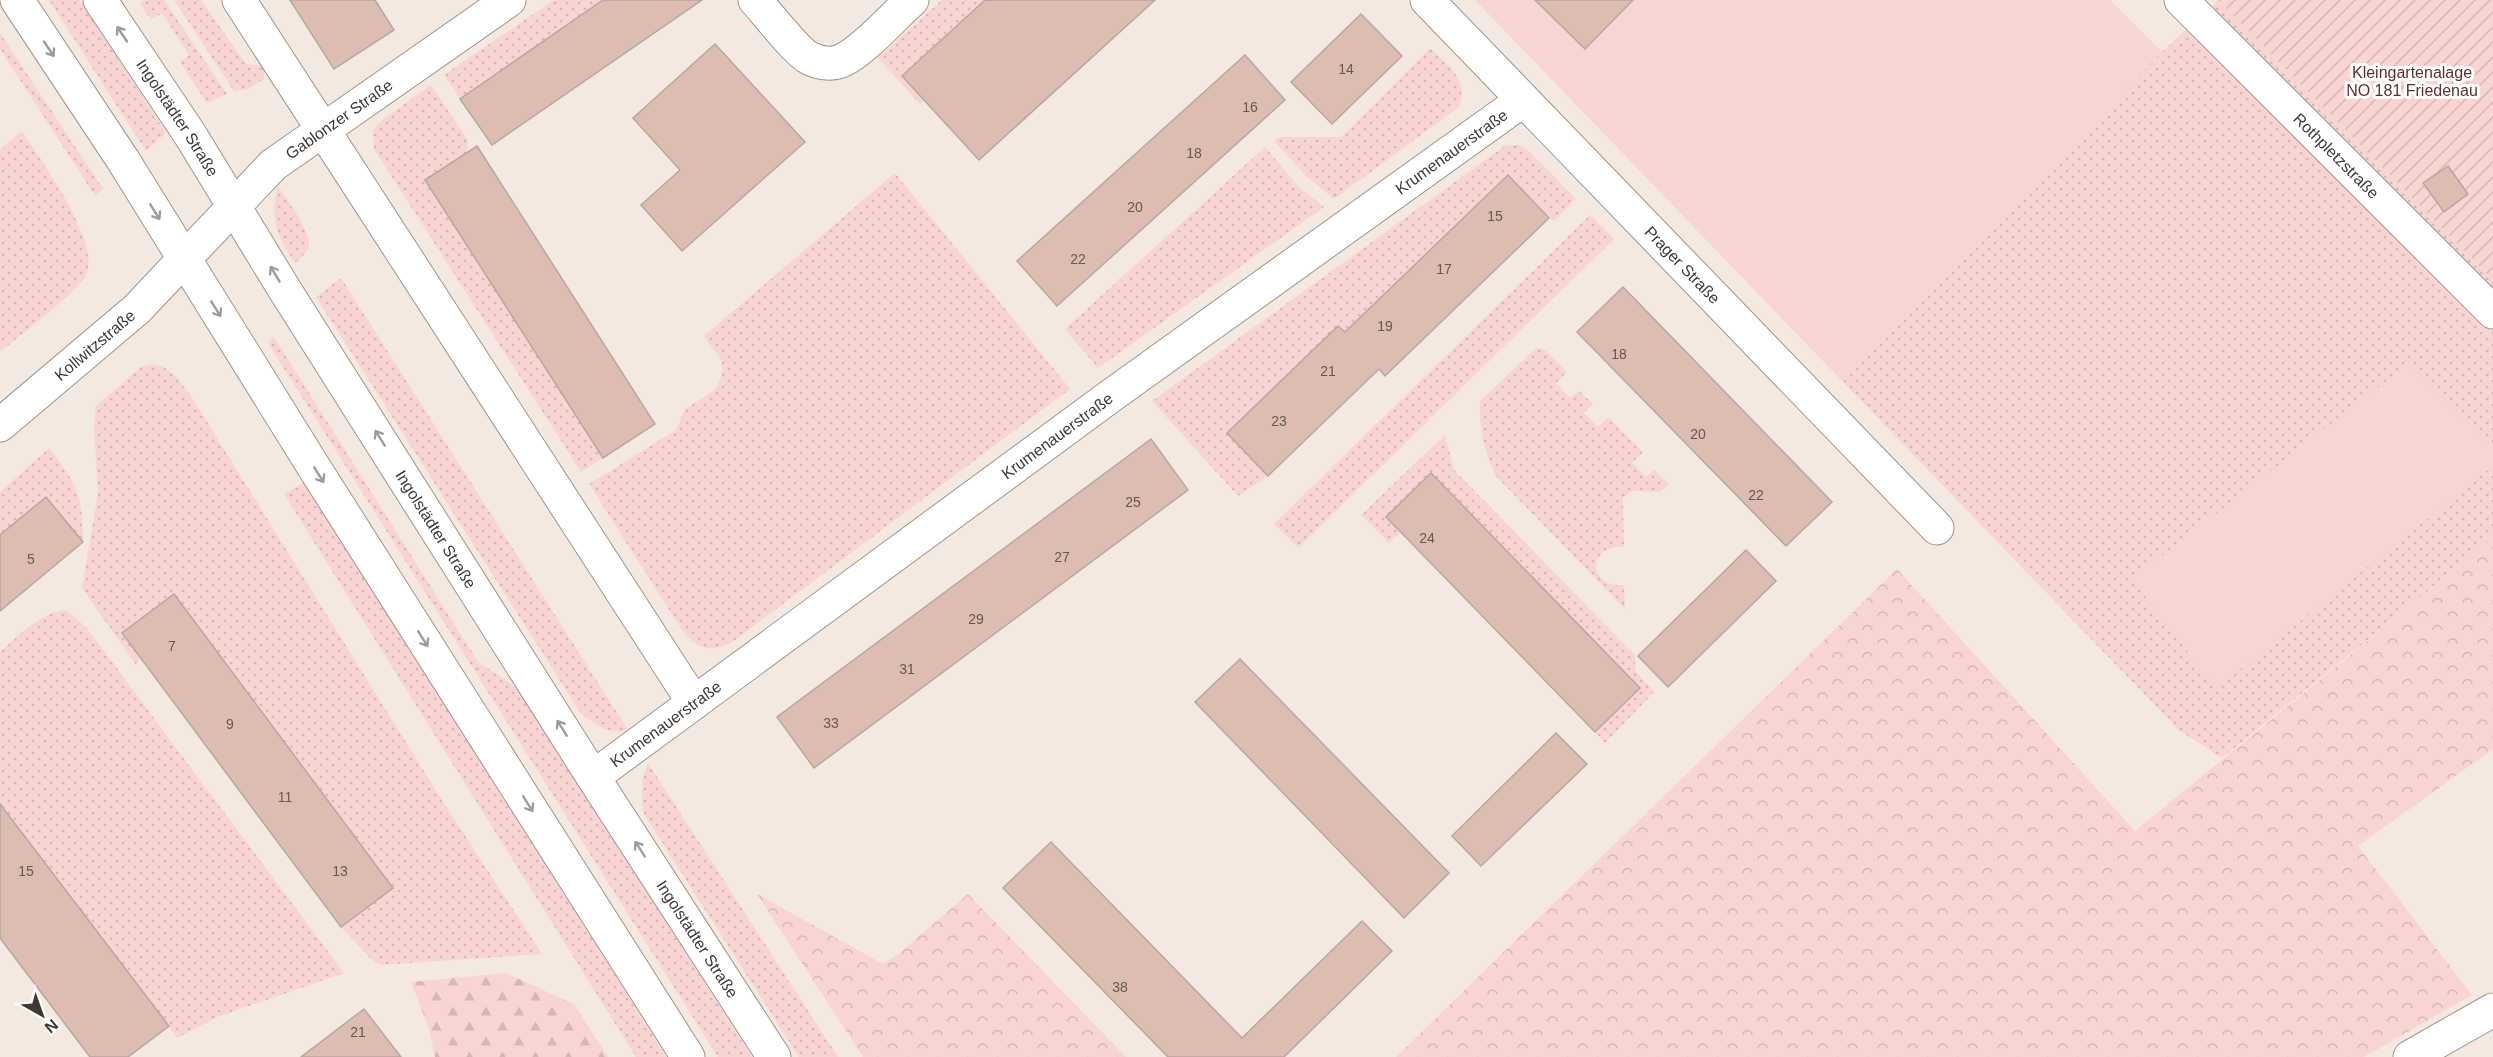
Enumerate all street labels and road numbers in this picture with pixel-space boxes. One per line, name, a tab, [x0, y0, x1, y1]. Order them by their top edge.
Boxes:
street label: Ingolstädter Straße	[133, 56, 222, 180]
street label: Gablonzer Straße	[283, 76, 396, 163]
street label: Krumenauerstraße	[1392, 106, 1511, 198]
street label: Rothpletzstraße	[2290, 110, 2382, 202]
street label: Prager Straße	[1641, 223, 1723, 307]
street label: Kollwitzstraße	[51, 307, 139, 384]
street label: Krumenauerstraße	[998, 390, 1116, 482]
street label: Ingolstädter Straße	[392, 467, 479, 592]
street label: Krumenauerstraße	[607, 678, 725, 770]
street label: Ingolstädter Straße	[653, 877, 741, 1001]

